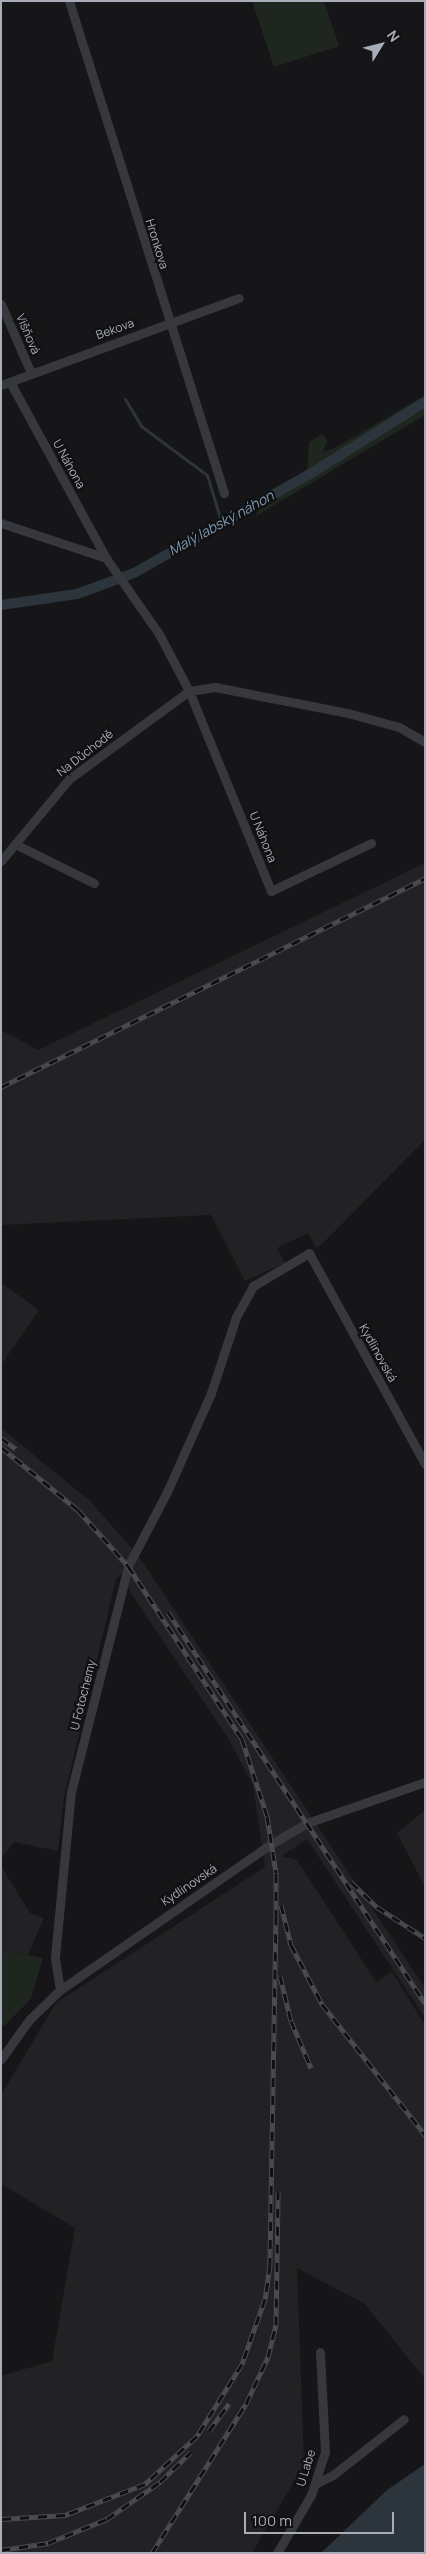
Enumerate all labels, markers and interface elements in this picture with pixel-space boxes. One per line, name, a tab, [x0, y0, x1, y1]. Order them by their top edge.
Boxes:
north arrow	[356, 20, 406, 70]
text: N	[383, 26, 404, 46]
street label: Hronkova	[143, 217, 171, 271]
street label: Višňová	[13, 312, 43, 356]
street label: Bekova	[94, 315, 136, 343]
street label: U Náhona	[50, 437, 88, 491]
water label: Malý labský náhon	[165, 487, 277, 559]
street label: Na Důchodě	[54, 727, 116, 779]
street label: U Náhona	[246, 809, 280, 865]
street label: Kydlinovská	[356, 1321, 400, 1385]
street label: U Fotochemy	[67, 1658, 99, 1732]
street label: Kydlinovská	[158, 1861, 220, 1909]
street label: U Labe	[294, 2448, 318, 2488]
scale bar	[246, 2502, 396, 2534]
text: 100 m	[252, 2510, 292, 2531]

